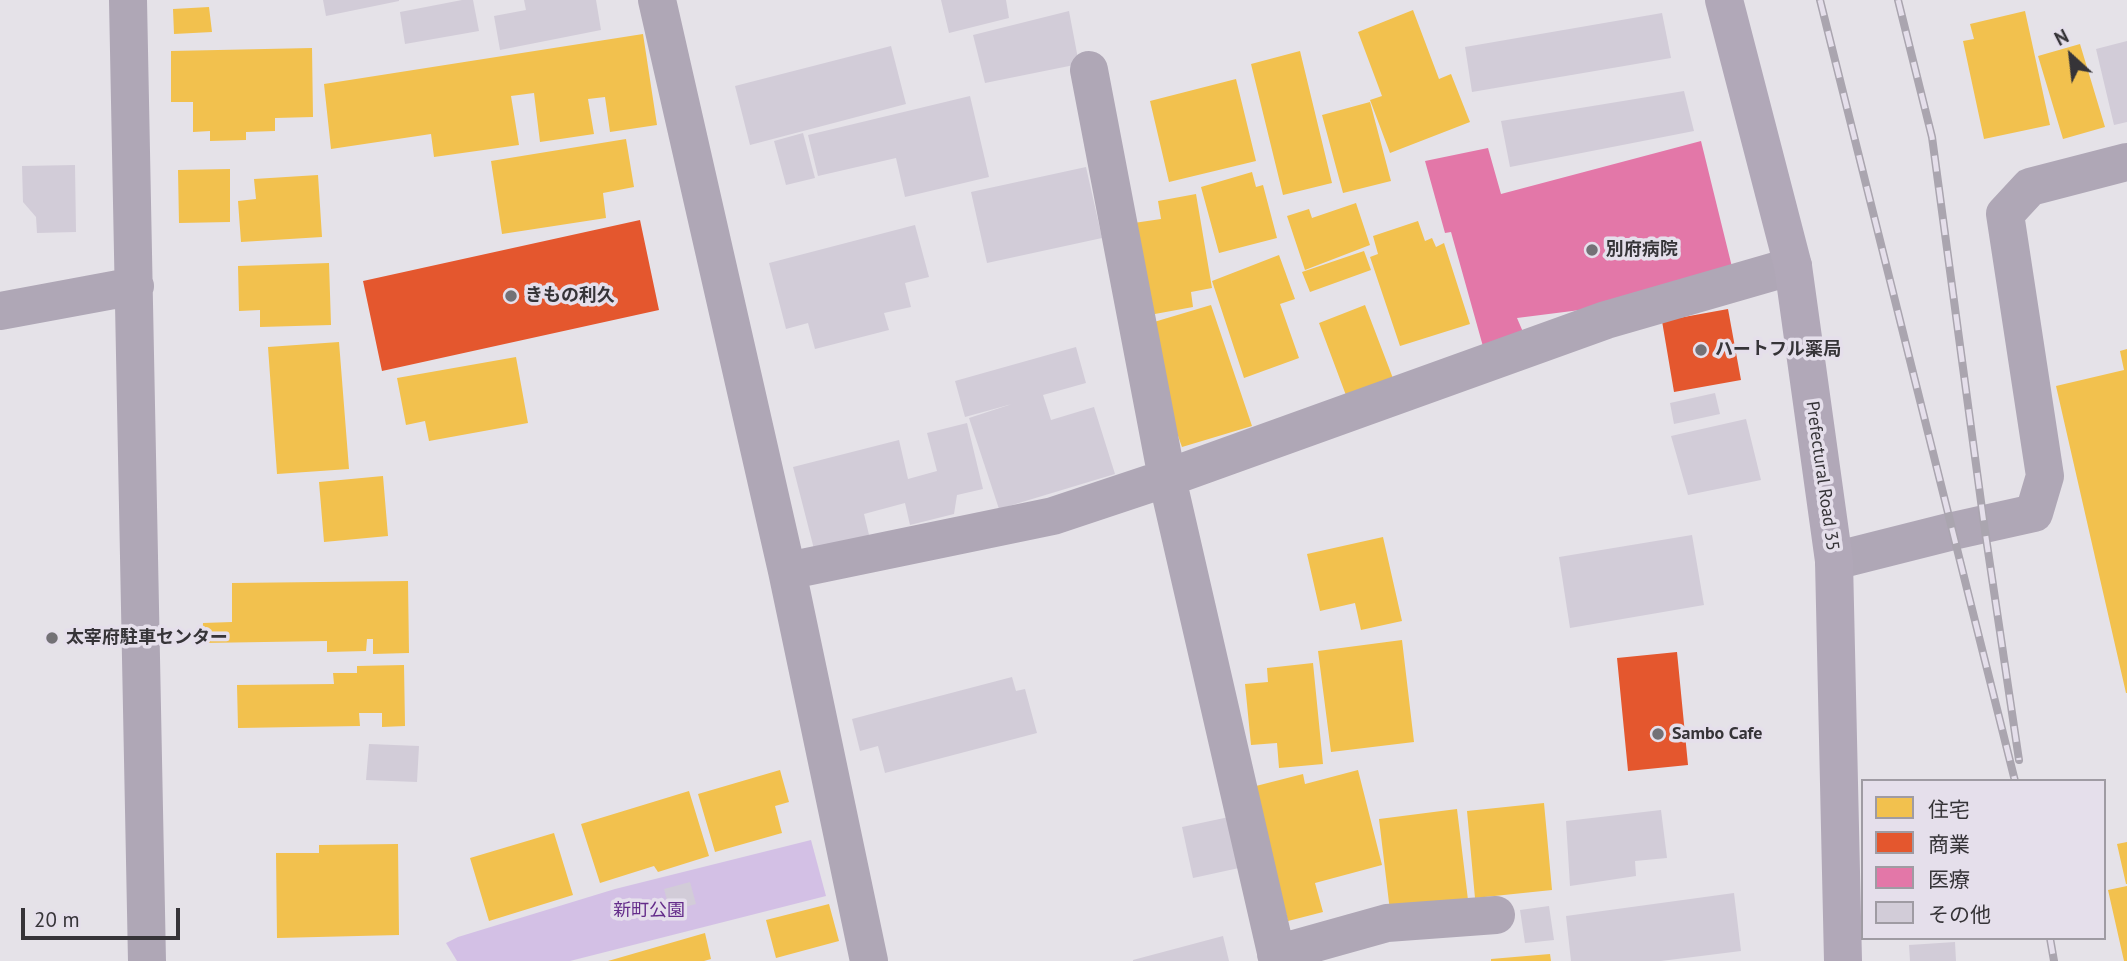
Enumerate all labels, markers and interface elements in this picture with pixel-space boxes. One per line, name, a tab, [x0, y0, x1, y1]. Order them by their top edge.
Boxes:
north arrow	[2036, 21, 2106, 91]
text: N	[2050, 24, 2072, 51]
place label: 別府病院	[1606, 239, 1678, 261]
marker: 別府病院	[1584, 242, 1600, 258]
place label: きもの利久	[525, 285, 615, 307]
marker: きもの利久	[503, 288, 519, 304]
place label: ハートフル薬局	[1715, 339, 1841, 361]
marker: ハートフル薬局	[1693, 342, 1709, 358]
street label: Prefectural Road 35	[1801, 400, 1843, 552]
place label: 太宰府駐車センター	[66, 627, 228, 649]
marker: 太宰府駐車センター	[44, 630, 60, 646]
place label: Sambo Cafe	[1672, 723, 1762, 745]
marker: Sambo Cafe	[1650, 726, 1666, 742]
legend	[1861, 779, 2106, 940]
text: 住宅	[1928, 796, 1970, 823]
text: 商業	[1928, 831, 1970, 858]
text: 医療	[1928, 866, 1970, 893]
scale bar	[24, 894, 184, 938]
park label: 新町公園	[613, 900, 685, 922]
text: その他	[1928, 901, 1991, 928]
text: 20 m	[34, 906, 80, 933]

